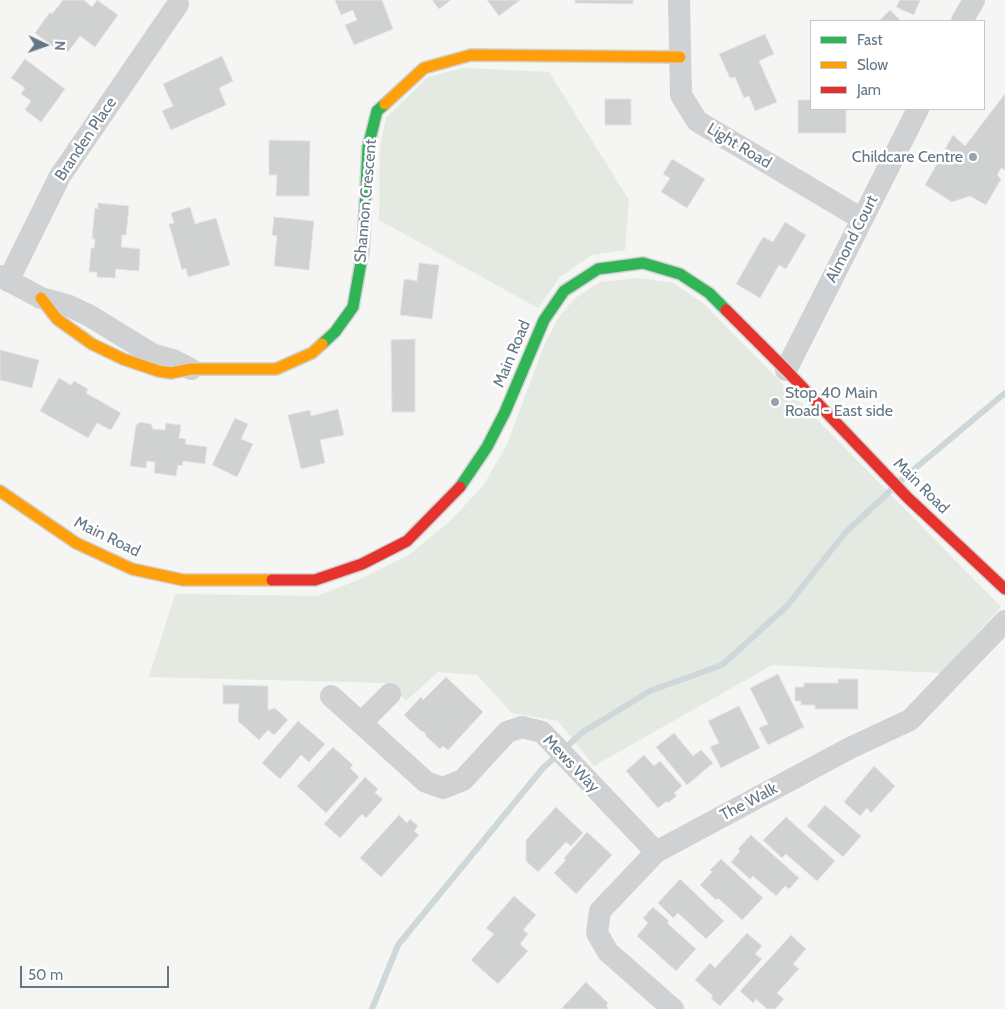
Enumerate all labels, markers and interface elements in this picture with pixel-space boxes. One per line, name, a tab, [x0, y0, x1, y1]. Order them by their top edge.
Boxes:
north arrow	[20, 20, 70, 70]
legend	[810, 20, 985, 110]
text: Fast	[857, 31, 882, 49]
text: N	[51, 40, 69, 51]
text: Slow	[857, 56, 888, 74]
text: Jam	[857, 81, 881, 99]
street label: Branden Place	[51, 94, 121, 184]
street label: Light Road	[703, 119, 775, 173]
street label: Shannon Crescent	[351, 139, 381, 263]
place label: Childcare Centre	[852, 147, 963, 167]
marker: Childcare Centre	[967, 151, 979, 163]
street label: Almond Court	[822, 192, 882, 286]
street label: Main Road	[489, 317, 535, 391]
place label: Stop 40 Main Road - East side	[785, 383, 893, 421]
marker: Stop 40 Main Road - East side	[769, 396, 781, 408]
street label: Main Road	[889, 454, 953, 518]
street label: Main Road	[71, 513, 143, 561]
street label: Mews Way	[539, 731, 603, 797]
street label: The Walk	[717, 779, 781, 825]
scale bar	[22, 956, 171, 988]
text: 50 m	[28, 966, 63, 984]

